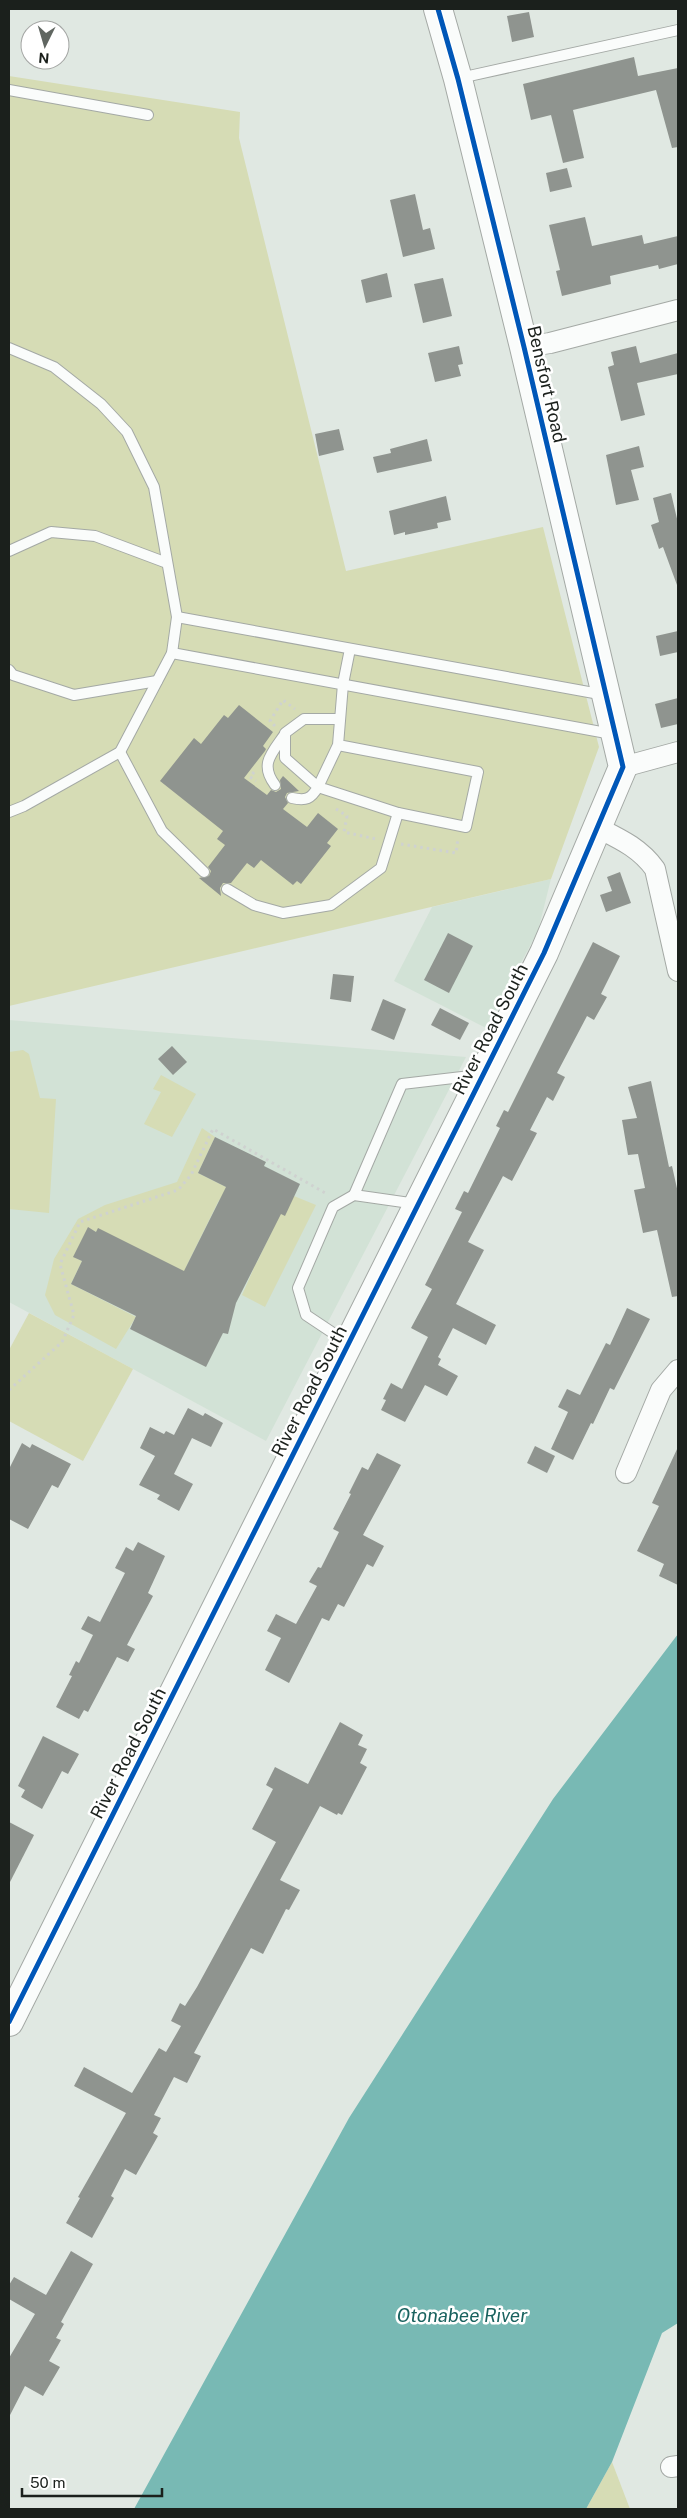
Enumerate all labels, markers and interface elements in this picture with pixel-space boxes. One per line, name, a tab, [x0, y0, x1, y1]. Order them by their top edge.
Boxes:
north arrow	[20, 20, 70, 70]
text: N	[38, 50, 50, 66]
street label: Bensfort Road	[523, 323, 571, 445]
street label: River Road South	[448, 960, 532, 1098]
street label: River Road South	[267, 1322, 351, 1460]
street label: River Road South	[86, 1684, 170, 1822]
water label: Otonabee River	[397, 2304, 528, 2326]
scale bar	[22, 2466, 162, 2498]
text: 50 m	[30, 2474, 65, 2491]

